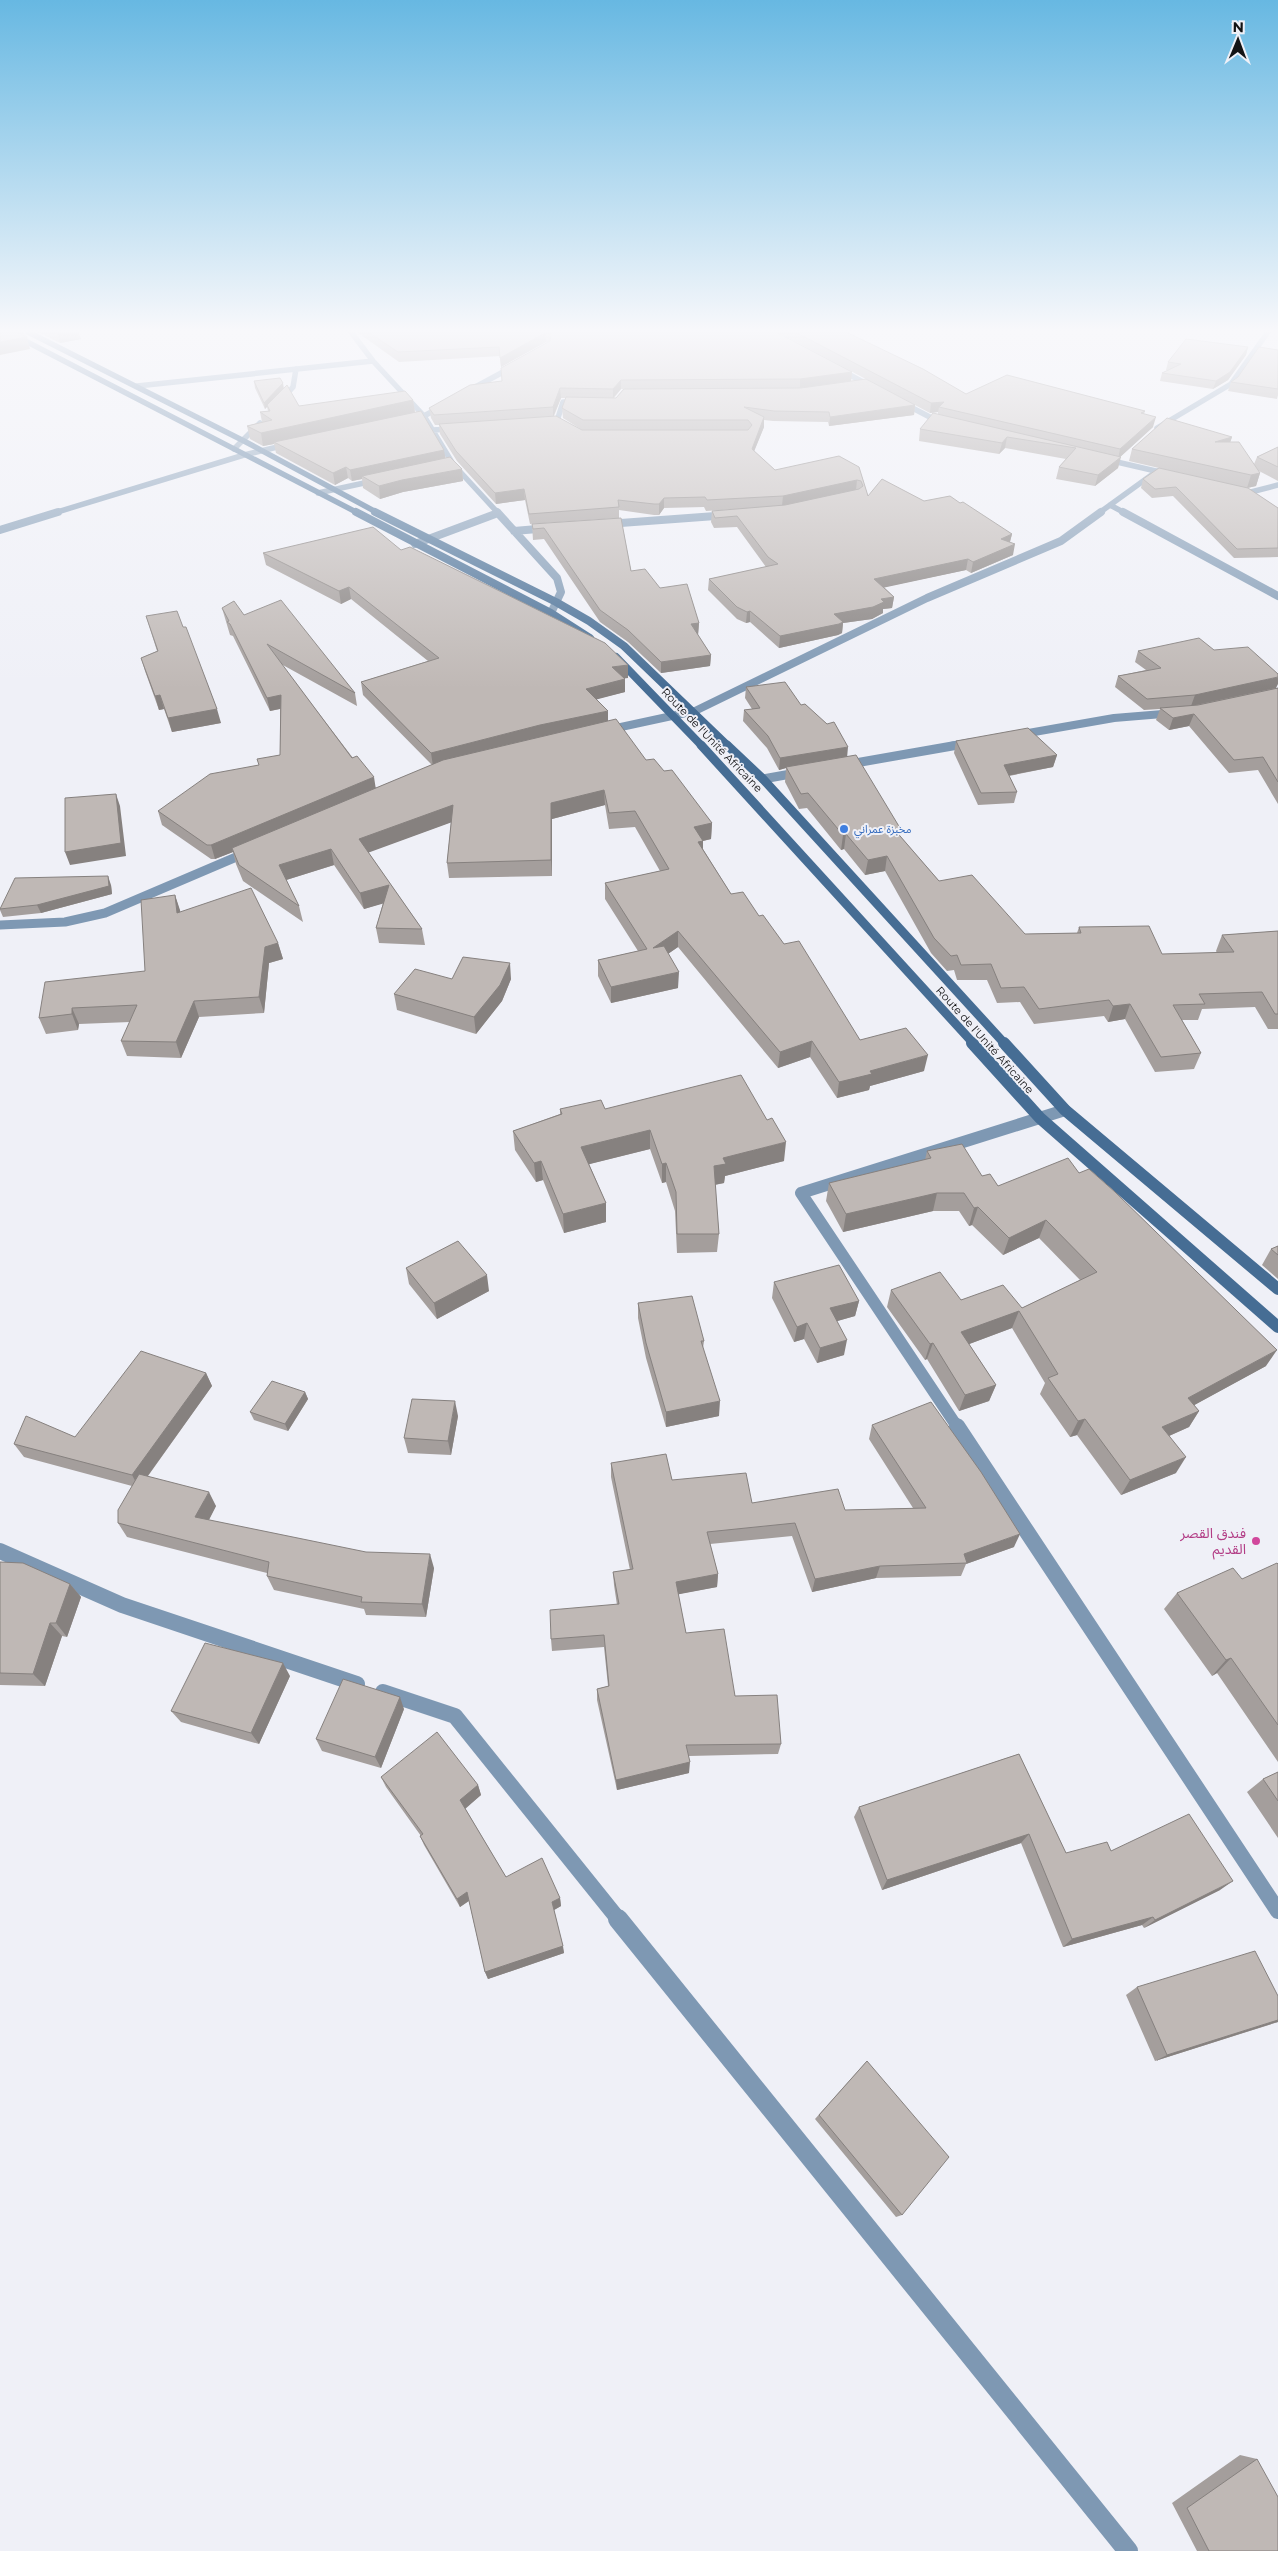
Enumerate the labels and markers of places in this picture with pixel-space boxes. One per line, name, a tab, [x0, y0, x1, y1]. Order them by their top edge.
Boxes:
place label: مخبزة عمراني	[854, 822, 912, 839]
marker: مخبزة عمراني	[838, 823, 850, 835]
place label: فندق القصر القديم	[1179, 1524, 1246, 1560]
marker: فندق القصر القديم	[1250, 1535, 1262, 1547]

